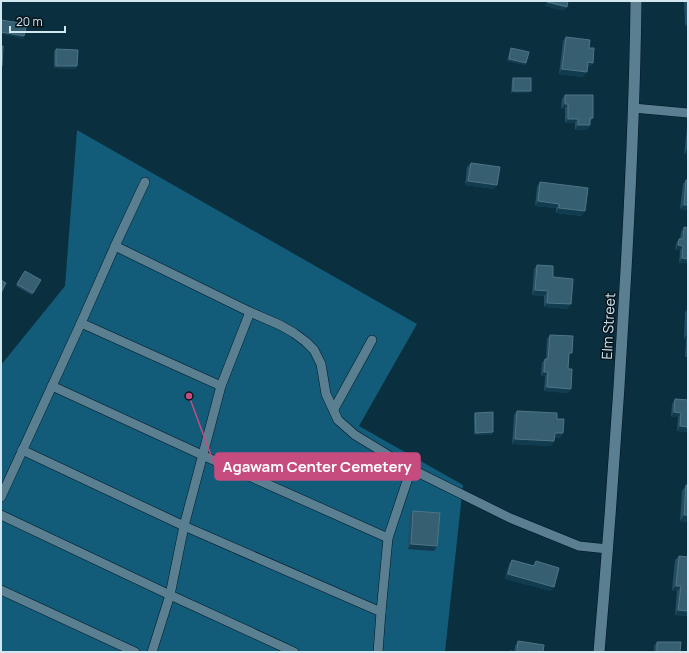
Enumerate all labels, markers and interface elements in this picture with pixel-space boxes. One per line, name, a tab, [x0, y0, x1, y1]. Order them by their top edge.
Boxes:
scale bar	[10, 8, 65, 34]
text: 20 m	[16, 13, 43, 30]
street label: Elm Street	[597, 292, 619, 360]
callout: Agawam Center Cemetery	[215, 453, 420, 480]
text: Agawam Center Cemetery	[222, 456, 412, 477]

